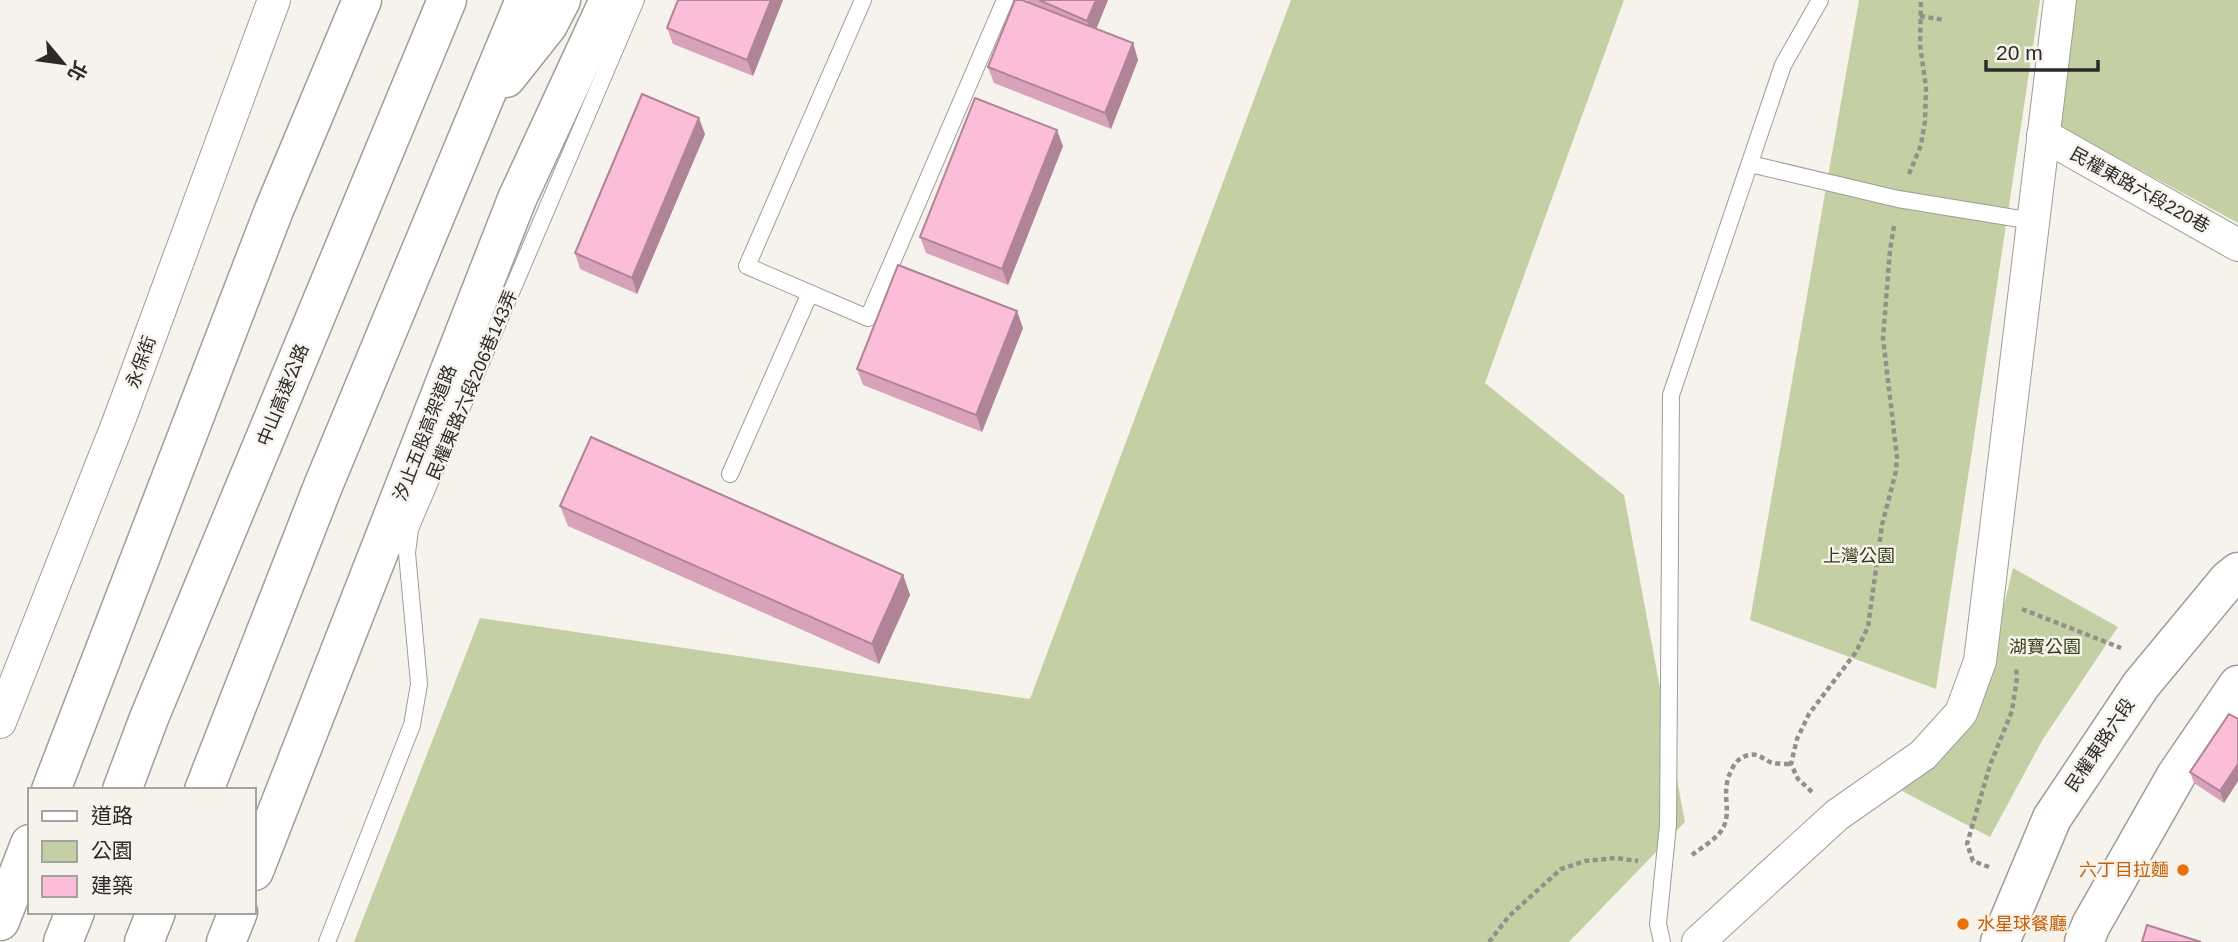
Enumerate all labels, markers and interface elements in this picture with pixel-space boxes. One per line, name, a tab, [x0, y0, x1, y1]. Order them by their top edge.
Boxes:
north arrow	[28, 28, 98, 98]
scale bar	[1986, 28, 2098, 72]
text: 20 m	[1996, 41, 2043, 64]
text: 北	[64, 58, 91, 84]
street label: 民權東路六段220巷	[2067, 143, 2213, 237]
street label: 民權東路六段206巷143弄	[423, 287, 521, 483]
street label: 永保街	[122, 333, 160, 391]
street label: 中山高速公路	[253, 341, 313, 449]
street label: 汐止五股高架道路	[390, 362, 460, 504]
park label: 上灣公園	[1823, 546, 1895, 566]
park label: 湖寶公園	[2009, 637, 2081, 657]
street label: 民權東路六段	[2062, 695, 2138, 795]
legend	[28, 788, 256, 914]
text: 道路	[91, 804, 133, 827]
text: 公園	[91, 839, 133, 862]
place label: 六丁目拉麵	[2079, 860, 2169, 880]
marker: 六丁目拉麵	[2175, 862, 2191, 878]
text: 建築	[91, 874, 133, 897]
place label: 水星球餐廳	[1977, 914, 2067, 934]
marker: 水星球餐廳	[1955, 916, 1971, 932]

